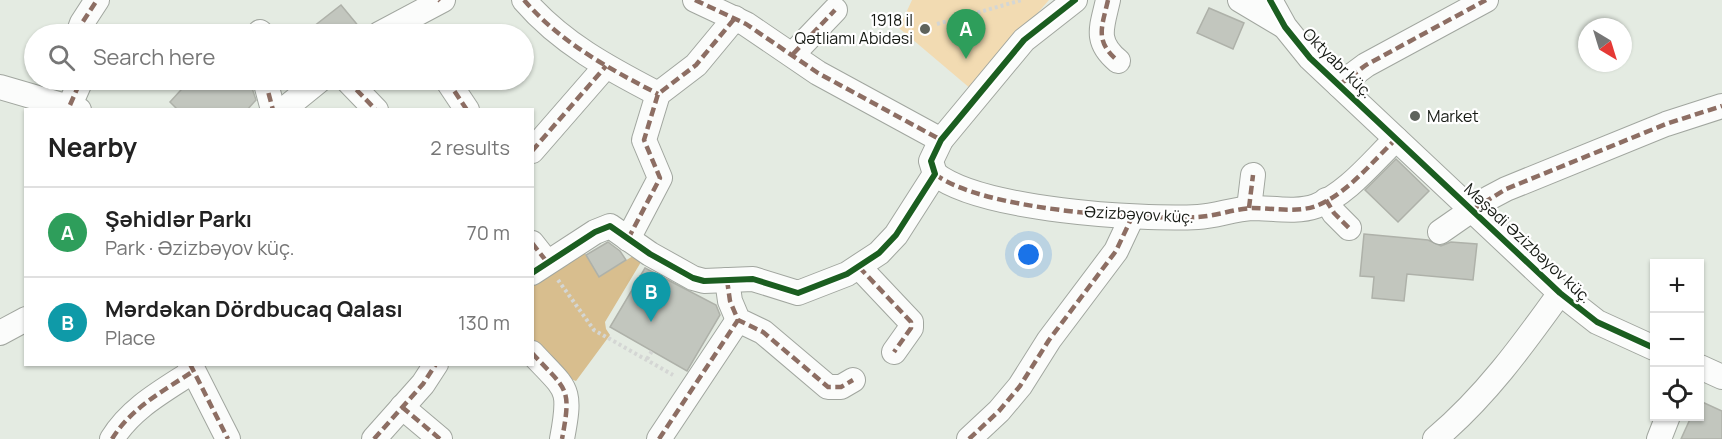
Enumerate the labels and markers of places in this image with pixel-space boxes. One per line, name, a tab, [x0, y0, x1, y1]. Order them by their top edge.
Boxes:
place label: 1918 il Qətliamı Abidəsi	[795, 9, 913, 49]
pin: A	[946, 10, 986, 59]
marker: 1918 il Qətliamı Abidəsi	[918, 22, 932, 36]
place label: Market	[1427, 105, 1479, 127]
marker: Market	[1408, 109, 1422, 123]
pin: B	[632, 272, 670, 322]

